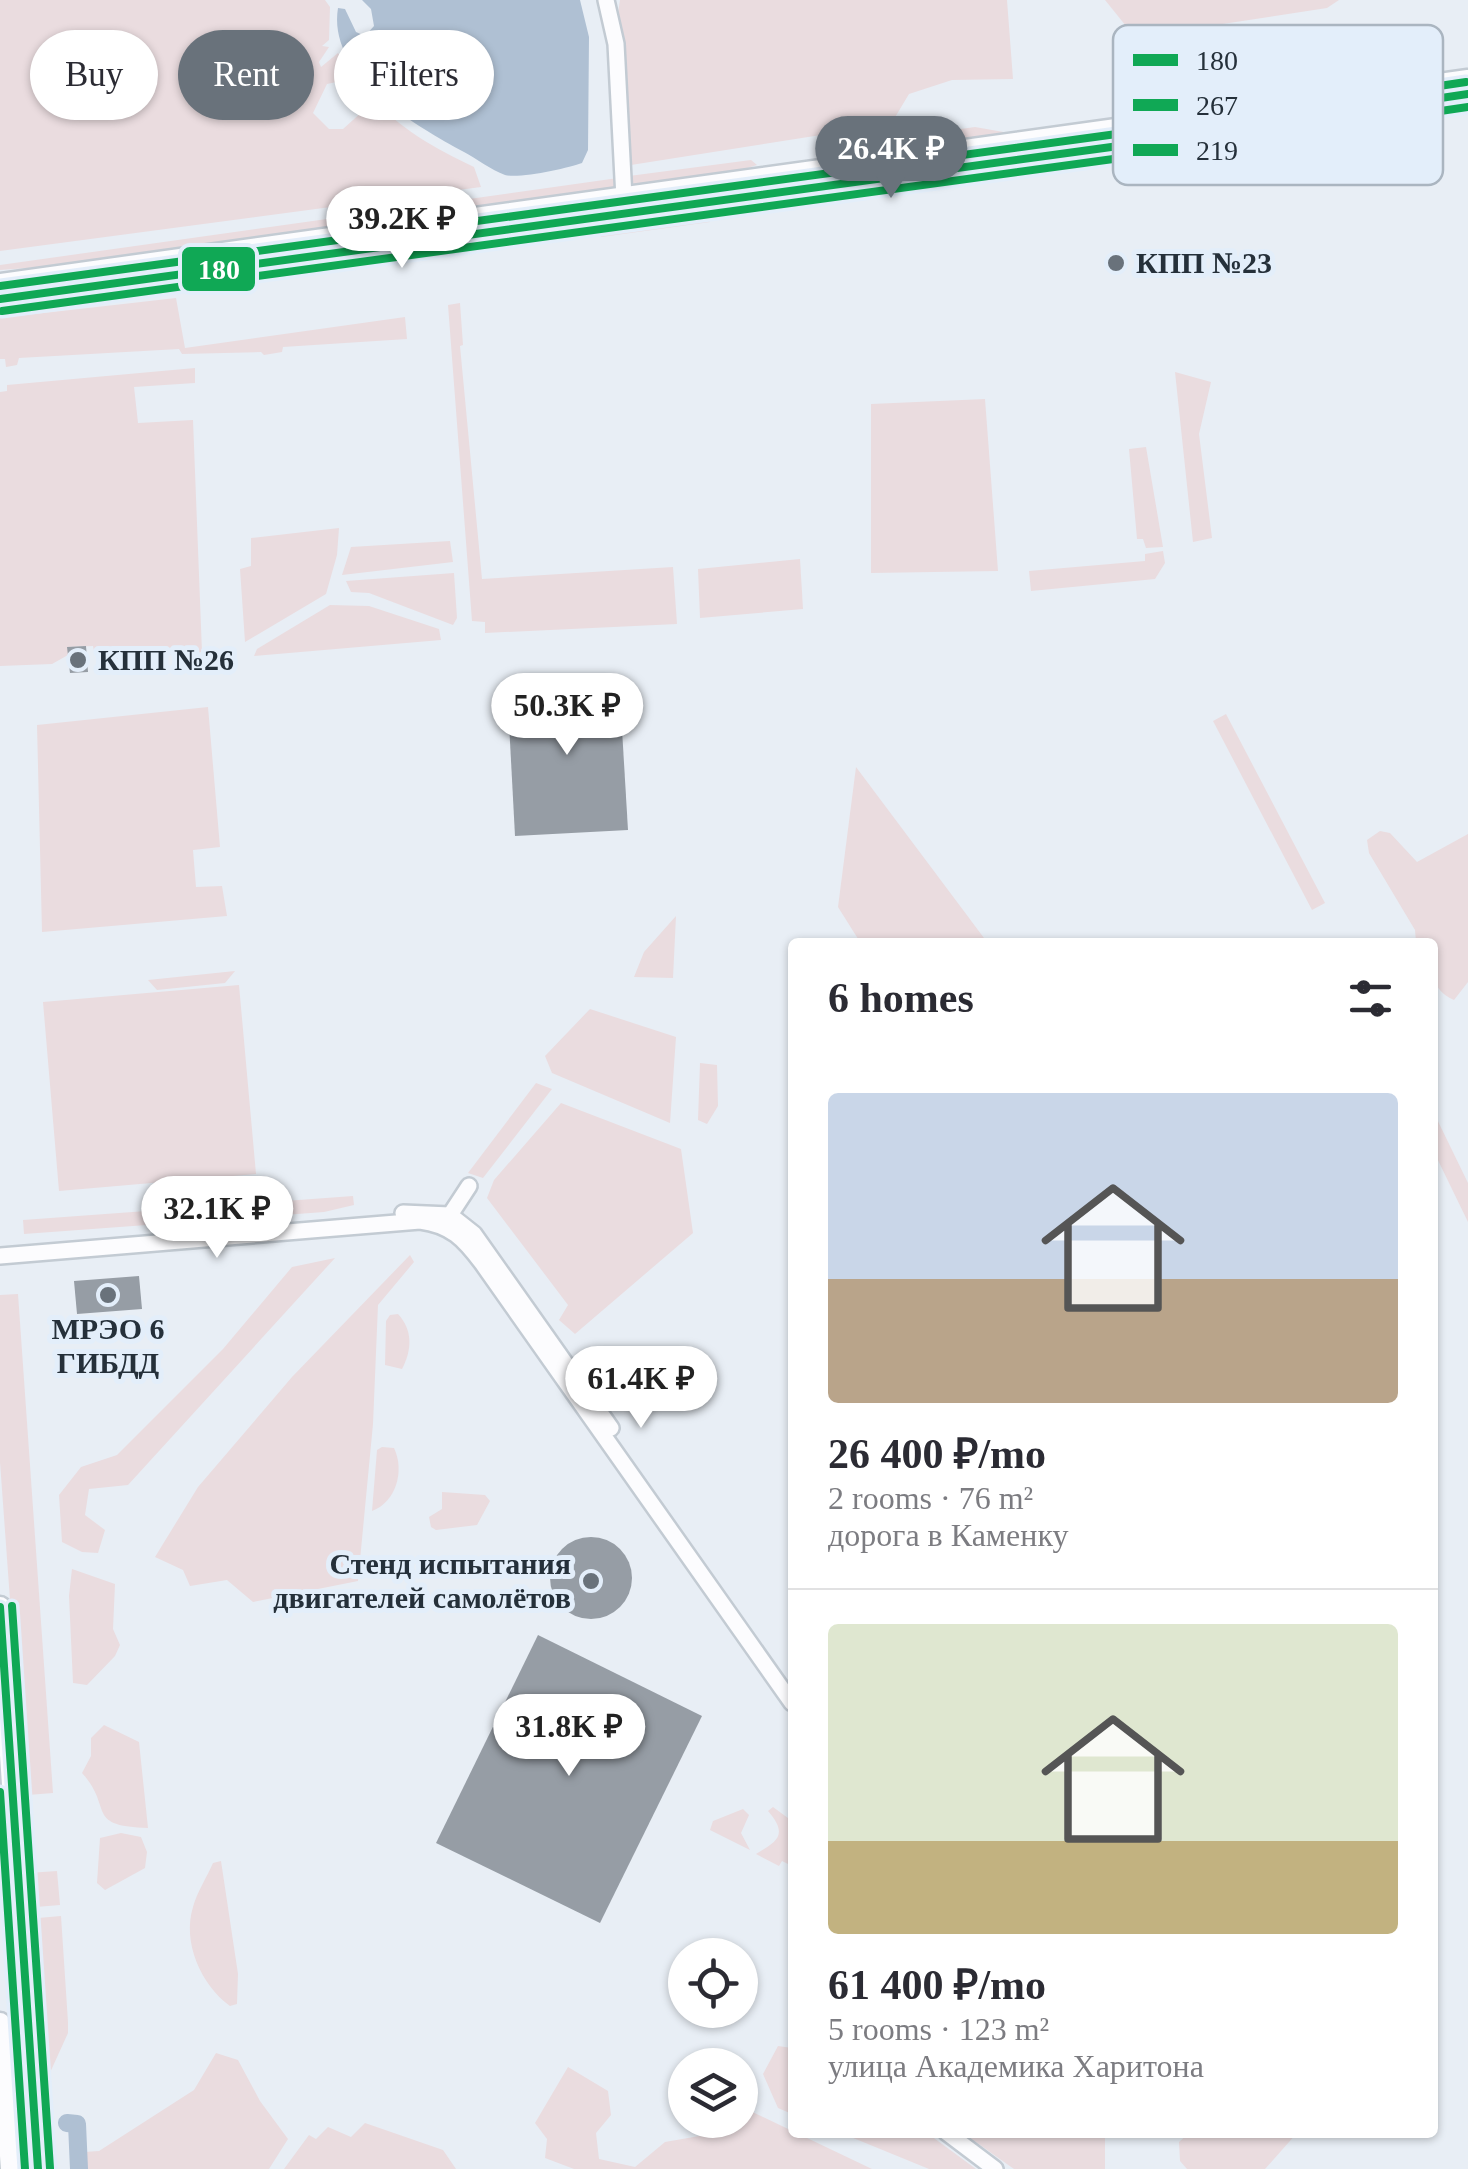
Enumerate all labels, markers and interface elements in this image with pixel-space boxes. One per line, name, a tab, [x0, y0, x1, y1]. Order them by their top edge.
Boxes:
legend	[1113, 25, 1443, 185]
chip: Buy	[30, 30, 158, 120]
chip: Rent	[178, 30, 314, 120]
chip: Filters	[334, 30, 494, 120]
text: 180	[1196, 45, 1238, 76]
text: 267	[1196, 90, 1238, 121]
pin: 26.4K ₽	[799, 116, 983, 201]
text: 26.4K ₽	[837, 130, 945, 166]
text: 219	[1196, 135, 1238, 166]
pin: 39.2K ₽	[310, 186, 494, 271]
text: 39.2K ₽	[348, 200, 456, 236]
line badge: 180	[180, 245, 257, 293]
place label: КПП №23	[1136, 246, 1272, 279]
marker: КПП №23	[1105, 252, 1127, 274]
text: 180	[198, 254, 240, 285]
place label: КПП №26	[98, 643, 234, 676]
marker: КПП №26	[67, 649, 89, 671]
pin: 50.3K ₽	[475, 673, 659, 758]
text: 50.3K ₽	[513, 687, 621, 723]
icon: filters	[1343, 971, 1398, 1026]
text: 6 homes	[828, 975, 974, 1021]
icon: home	[1023, 1158, 1203, 1338]
pin: 32.1K ₽	[125, 1176, 309, 1261]
text: 32.1K ₽	[163, 1190, 271, 1226]
marker: МРЭО 6 ГИБДД	[97, 1284, 119, 1306]
place label: МРЭО 6 ГИБДД	[51, 1312, 165, 1379]
pin: 61.4K ₽	[549, 1346, 733, 1431]
text: 61.4K ₽	[587, 1360, 695, 1396]
text: 26 400 ₽/mo	[828, 1431, 1046, 1477]
text: 2 rooms · 76 m²	[828, 1480, 1033, 1516]
text: дорога в Каменку	[828, 1517, 1069, 1553]
place label: Стенд испытания двигателей самолётов	[273, 1547, 571, 1614]
marker: Стенд испытания двигателей самолётов	[580, 1570, 602, 1592]
icon: home	[1023, 1689, 1203, 1869]
pin: 31.8K ₽	[477, 1694, 661, 1779]
text: 31.8K ₽	[515, 1708, 623, 1744]
map controls	[668, 1938, 758, 2138]
button: locate	[668, 1938, 758, 2028]
text: 61 400 ₽/mo	[828, 1962, 1046, 2008]
text: 5 rooms · 123 m²	[828, 2011, 1049, 2047]
button: layers	[668, 2048, 758, 2138]
text: улица Академика Харитона	[828, 2048, 1204, 2084]

